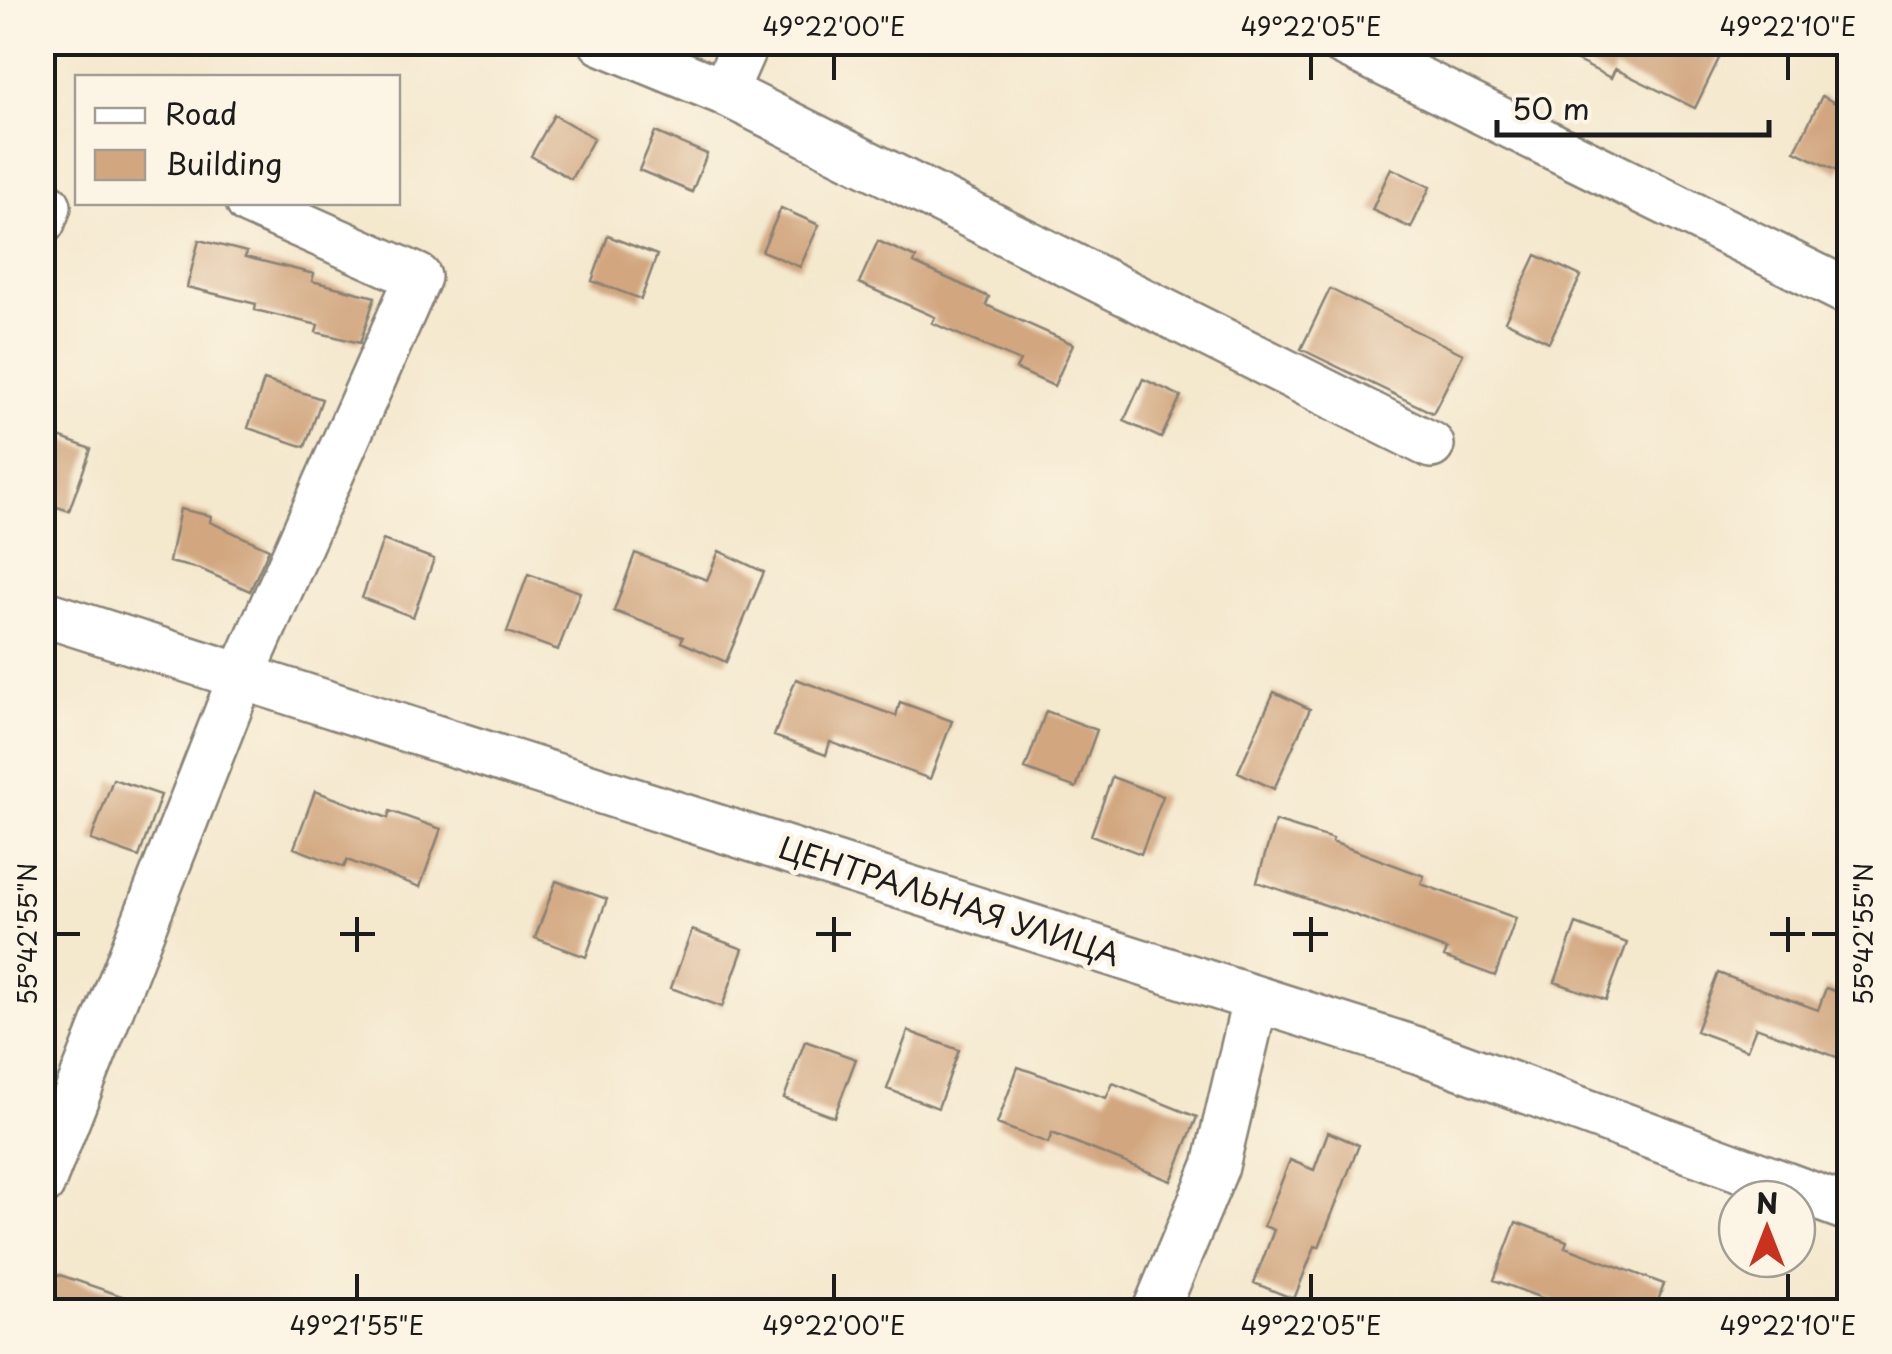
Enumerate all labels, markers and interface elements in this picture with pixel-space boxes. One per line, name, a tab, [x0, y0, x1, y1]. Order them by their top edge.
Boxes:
text: 49°22'00"E	[763, 7, 905, 45]
text: 49°22'05"E	[1241, 7, 1381, 45]
text: 49°22'10"E	[1720, 7, 1856, 45]
legend	[75, 75, 400, 205]
scale bar	[1497, 75, 1770, 137]
text: 50 m	[1512, 85, 1590, 130]
text: Road	[165, 90, 238, 135]
text: Building	[165, 140, 282, 185]
street label: ЦЕНТРАЛЬНАЯ УЛИЦА	[773, 823, 1126, 976]
text: 55°42'55"N	[8, 863, 46, 1005]
text: 55°42'55"N	[1844, 863, 1882, 1005]
north arrow	[1717, 1179, 1817, 1279]
text: N	[1756, 1181, 1778, 1224]
text: 49°21'55"E	[290, 1306, 424, 1344]
text: 49°22'00"E	[763, 1306, 905, 1344]
text: 49°22'05"E	[1241, 1306, 1381, 1344]
text: 49°22'10"E	[1720, 1306, 1856, 1344]

